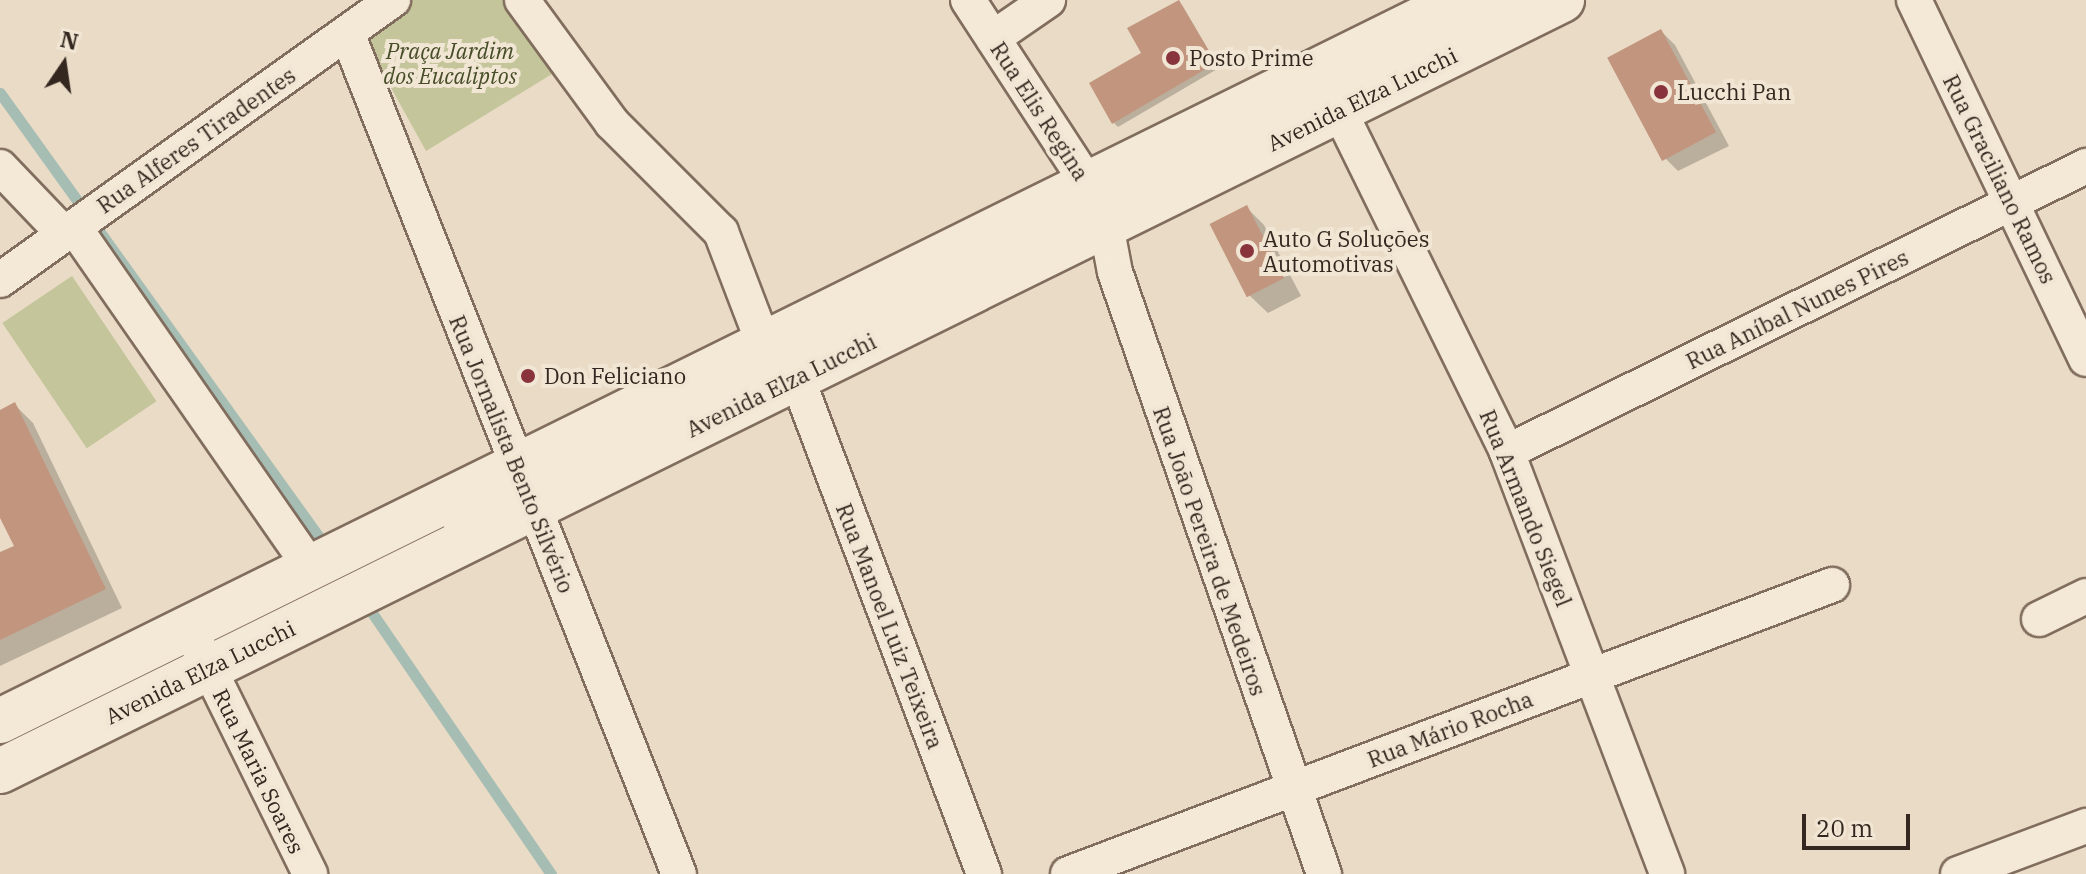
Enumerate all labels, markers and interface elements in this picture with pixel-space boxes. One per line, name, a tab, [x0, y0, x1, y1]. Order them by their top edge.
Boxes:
north arrow	[24, 24, 104, 104]
text: N	[58, 24, 81, 56]
park label: Praça Jardim dos Eucaliptos	[383, 37, 517, 88]
street label: Rua Elis Regina	[985, 37, 1095, 185]
street label: Avenida Elza Lucchi	[1263, 42, 1461, 156]
place label: Posto Prime	[1189, 45, 1314, 71]
marker: Posto Prime	[1164, 49, 1182, 67]
street label: Rua Alferes Tiradentes	[92, 62, 300, 218]
street label: Rua Graciliano Ramos	[1938, 70, 2062, 288]
place label: Lucchi Pan	[1677, 79, 1791, 105]
marker: Lucchi Pan	[1652, 83, 1670, 101]
place label: Auto G Soluções Automotivas	[1263, 225, 1429, 276]
marker: Auto G Soluções Automotivas	[1238, 242, 1256, 260]
street label: Rua Aníbal Nunes Pires	[1682, 244, 1912, 374]
street label: Rua Jornalista Bento Silvério	[444, 311, 580, 597]
street label: Avenida Elza Lucchi	[682, 328, 880, 442]
place label: Don Feliciano	[544, 363, 686, 389]
marker: Don Feliciano	[519, 367, 537, 385]
street label: Rua João Pereira de Medeiros	[1148, 403, 1272, 699]
street label: Rua Armando Siegel	[1474, 406, 1578, 610]
street label: Rua Manoel Luiz Teixeira	[831, 499, 949, 753]
street label: Avenida Elza Lucchi	[101, 615, 299, 729]
street label: Rua Maria Soares	[208, 684, 310, 858]
street label: Rua Mário Rocha	[1364, 685, 1536, 773]
scale bar	[1806, 798, 1914, 848]
text: 20 m	[1816, 812, 1873, 844]

